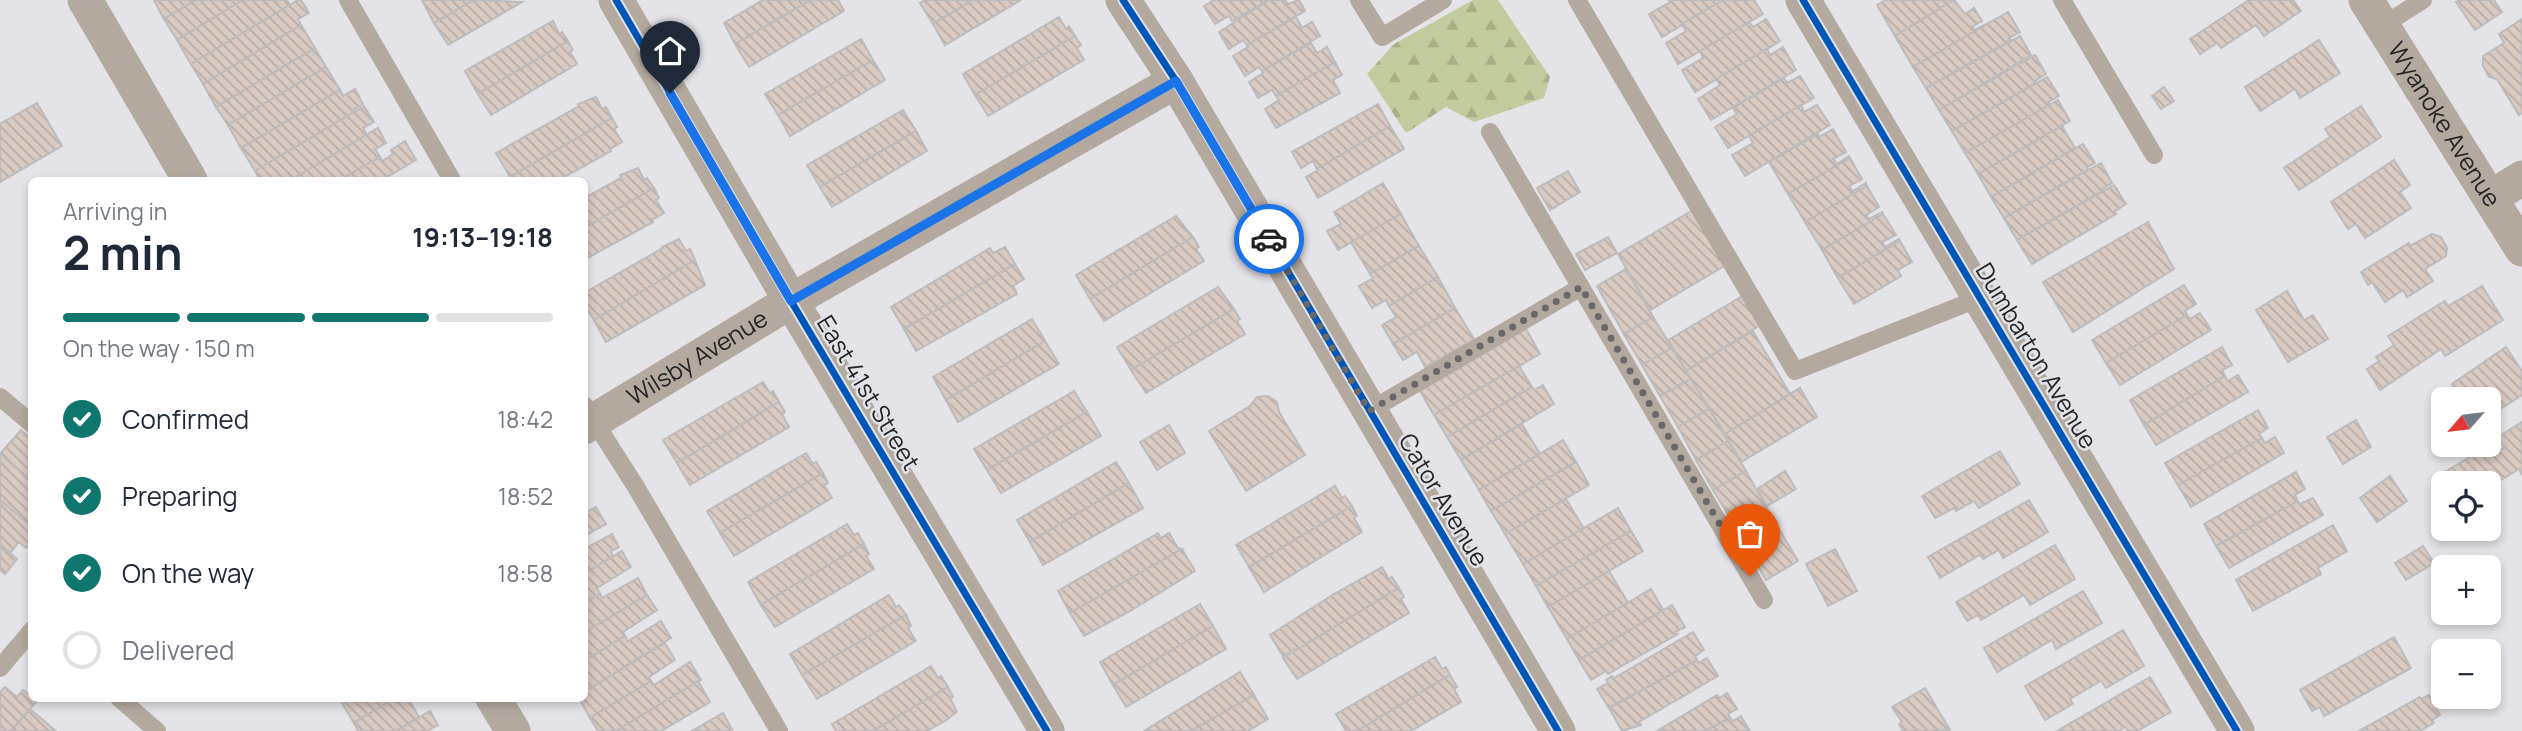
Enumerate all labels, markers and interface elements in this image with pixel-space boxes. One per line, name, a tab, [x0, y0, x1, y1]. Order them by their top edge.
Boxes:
pin	[640, 21, 700, 93]
icon: home	[651, 32, 689, 70]
street label: Wyanoke Avenue	[2381, 35, 2509, 213]
text: Arriving in	[63, 195, 168, 227]
courier	[1234, 204, 1304, 274]
text: 19:13–19:18	[412, 219, 553, 255]
icon: car	[1250, 220, 1288, 258]
text: 2 min	[63, 221, 183, 284]
street label: Dumbarton Avenue	[1969, 256, 2106, 454]
street label: Wilsby Avenue	[620, 301, 773, 412]
street label: East 41st Street	[810, 309, 929, 476]
text: On the way · 150 m	[63, 332, 255, 364]
north arrow	[2431, 387, 2501, 457]
map controls	[2431, 387, 2501, 709]
icon: check	[63, 400, 101, 438]
text: Confirmed	[122, 401, 249, 437]
text: 18:42	[497, 403, 553, 435]
street label: Cator Avenue	[1392, 427, 1497, 572]
button: locate	[2431, 471, 2501, 541]
icon: check	[63, 477, 101, 515]
text: Preparing	[122, 478, 238, 514]
text: 18:52	[498, 480, 553, 512]
pin	[1720, 504, 1780, 576]
icon: bag	[1731, 515, 1769, 553]
icon: check	[63, 554, 101, 592]
text: On the way	[122, 555, 254, 591]
button: +	[2431, 555, 2501, 625]
text: 18:58	[497, 557, 553, 589]
text: Delivered	[122, 632, 234, 668]
button: −	[2431, 639, 2501, 709]

